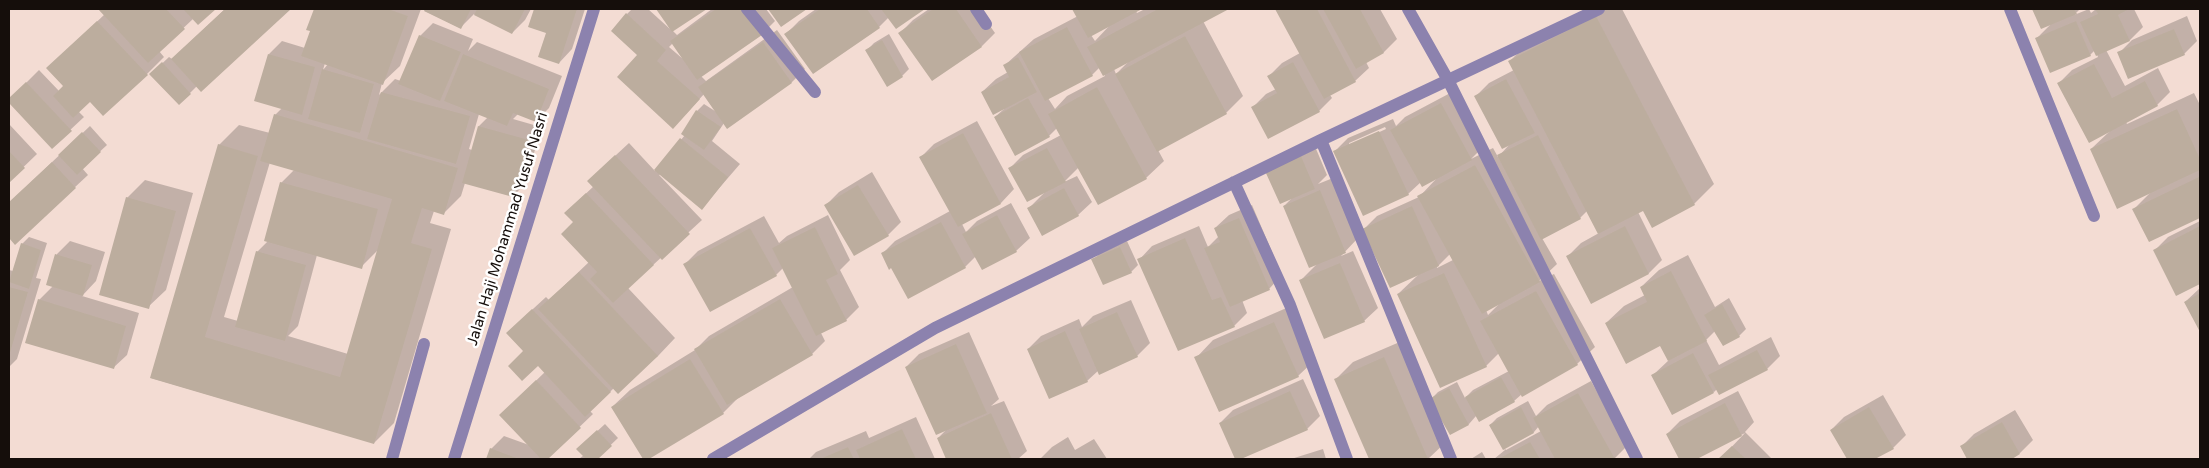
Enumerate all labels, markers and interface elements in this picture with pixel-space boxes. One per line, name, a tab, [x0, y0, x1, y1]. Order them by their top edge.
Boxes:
street label: Jalan Haji Mohammad Yusuf Nasri	[464, 110, 552, 348]

